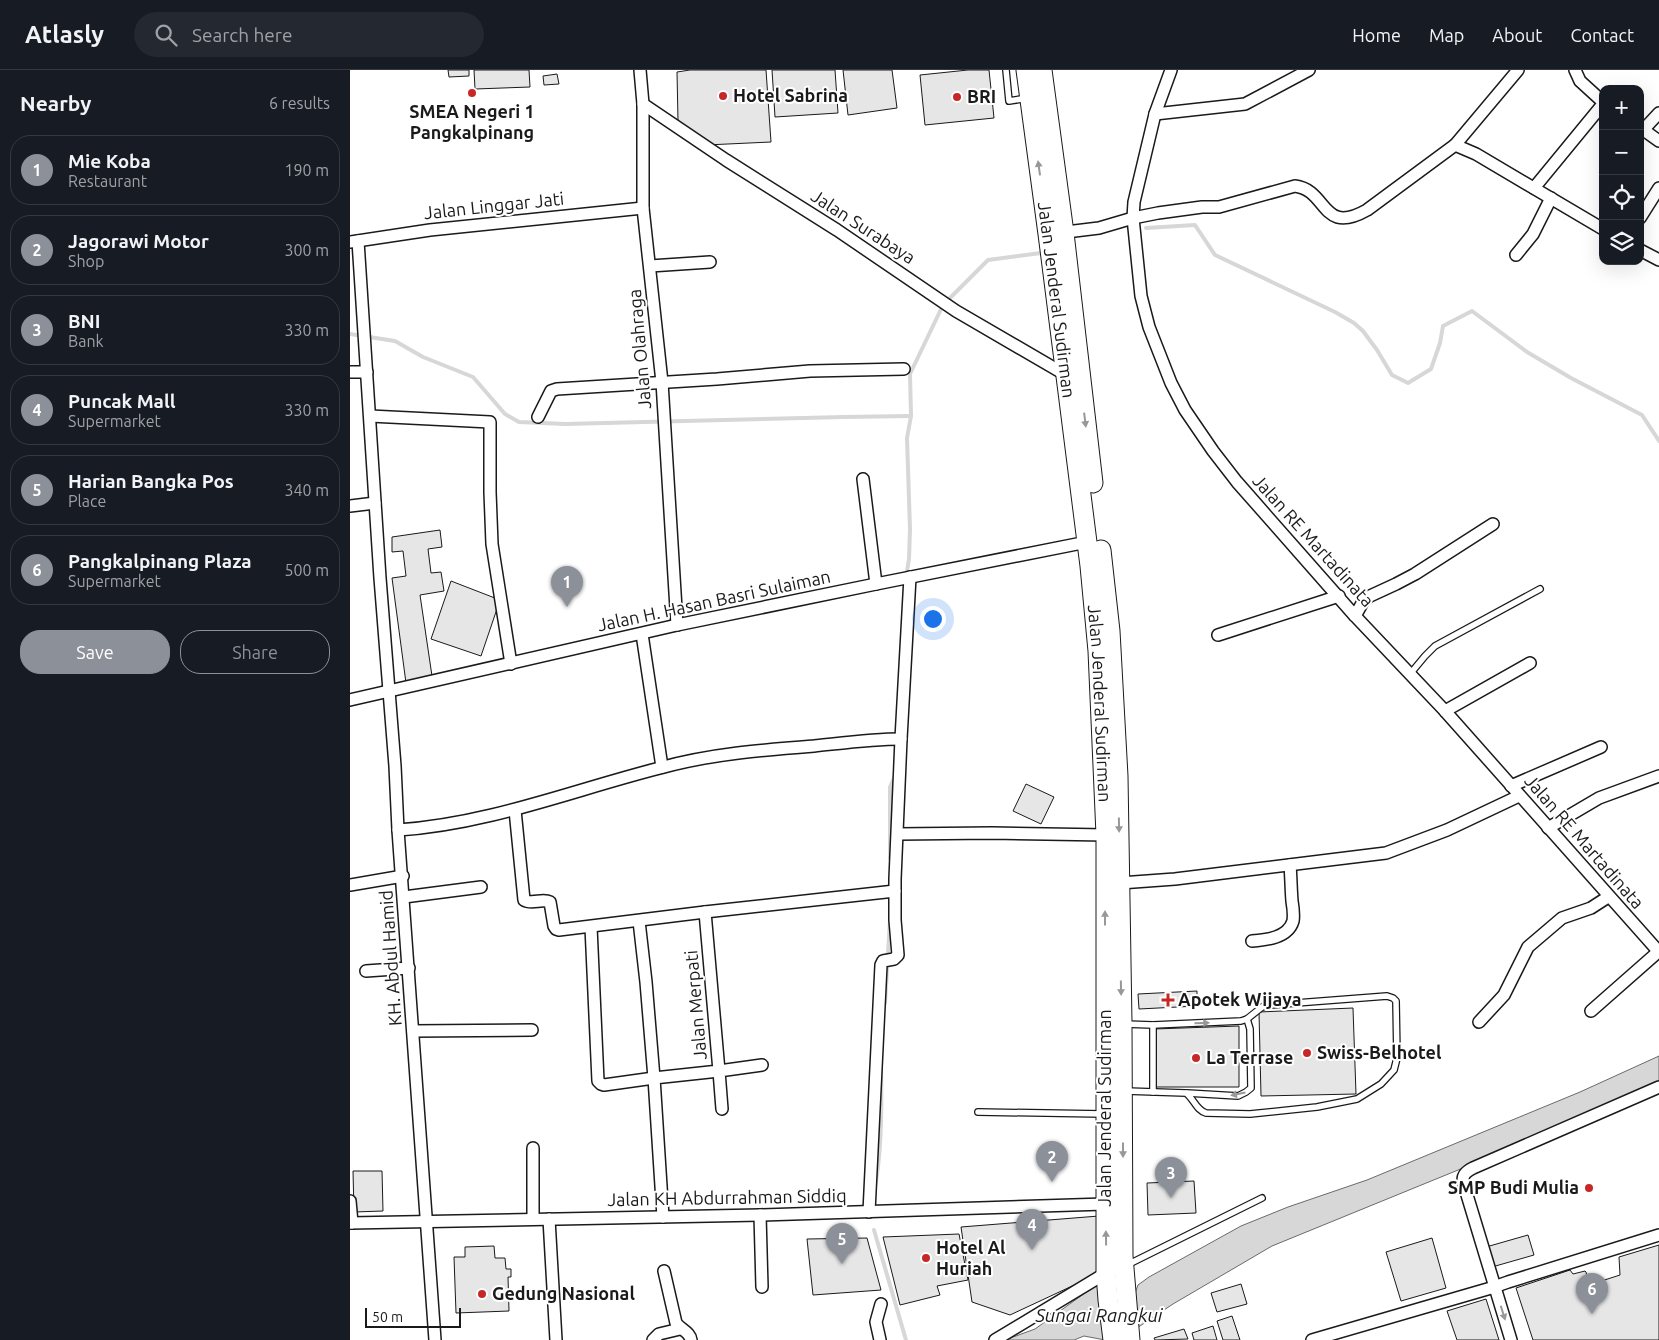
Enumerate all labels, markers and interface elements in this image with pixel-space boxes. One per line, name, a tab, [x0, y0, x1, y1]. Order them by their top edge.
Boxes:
search box	[134, 12, 484, 57]
text: Atlasly	[25, 21, 104, 48]
icon: search	[152, 21, 180, 49]
text: Search here	[192, 24, 292, 46]
text: Home	[1352, 25, 1401, 45]
text: Map	[1429, 25, 1464, 45]
text: About	[1492, 25, 1542, 45]
text: Contact	[1570, 25, 1634, 45]
place label: Hotel Sabrina	[733, 85, 848, 105]
map controls	[1599, 85, 1644, 265]
button: +	[1599, 85, 1644, 130]
place label: BRI	[967, 86, 996, 106]
marker: SMEA Negeri 1 Pangkalpinang	[466, 87, 478, 99]
marker: Hotel Sabrina	[717, 90, 729, 102]
text: Nearby	[20, 91, 91, 115]
marker: BRI	[951, 91, 963, 103]
text: 6 results	[269, 94, 330, 112]
place label: SMEA Negeri 1 Pangkalpinang	[409, 101, 535, 142]
button: −	[1599, 130, 1644, 175]
text: Mie Koba	[68, 150, 151, 172]
one-way arrow	[1035, 160, 1043, 176]
text: 1	[32, 161, 42, 179]
text: 190 m	[284, 161, 329, 179]
text: Restaurant	[68, 172, 147, 190]
button: locate	[1599, 175, 1644, 220]
street label: Jalan Surabaya	[808, 185, 919, 267]
street label: Jalan Linggar Jati	[423, 188, 565, 222]
street label: Jalan Jenderal Sudirman	[1035, 201, 1080, 399]
button: layers	[1599, 220, 1644, 265]
text: Jagorawi Motor	[68, 230, 209, 252]
text: 2	[32, 241, 42, 259]
text: 300 m	[284, 241, 329, 259]
text: Shop	[68, 252, 104, 270]
street label: Jalan Olahraga	[624, 288, 654, 410]
text: BNI	[68, 310, 101, 332]
text: 3	[32, 321, 42, 339]
text: 330 m	[284, 321, 329, 339]
text: Bank	[68, 332, 104, 350]
text: Puncak Mall	[68, 390, 175, 412]
text: 4	[32, 401, 42, 419]
text: 330 m	[284, 401, 329, 419]
text: Supermarket	[68, 412, 161, 430]
one-way arrow	[1081, 412, 1089, 428]
text: Harian Bangka Pos	[68, 470, 234, 492]
street label: Jalan RE Martadinata	[1249, 470, 1378, 610]
text: 5	[32, 481, 42, 499]
text: 340 m	[284, 481, 329, 499]
text: Place	[68, 492, 106, 510]
text: Pangkalpinang Plaza	[68, 550, 252, 572]
text: 6	[32, 561, 42, 579]
text: 500 m	[284, 561, 329, 579]
pin: 1	[551, 566, 583, 607]
street label: Jalan H. Hasan Basri Sulaiman	[595, 566, 832, 635]
text: Supermarket	[68, 572, 161, 590]
street label: Jalan Jenderal Sudirman	[1085, 604, 1116, 803]
your location	[920, 606, 946, 632]
button: Save	[20, 630, 170, 674]
button: Share	[180, 630, 330, 674]
street label: Jalan RE Martadinata	[1521, 770, 1648, 912]
one-way arrow	[1115, 818, 1123, 834]
street label: KH. Abdul Hamid	[375, 889, 405, 1027]
one-way arrow	[1101, 910, 1109, 926]
street label: Jalan Merpati	[680, 949, 710, 1061]
one-way arrow	[1117, 980, 1125, 996]
place label: Apotek Wijaya	[1178, 989, 1301, 1009]
marker: Apotek Wijaya	[1162, 994, 1174, 1006]
street label: Jalan Jenderal Sudirman	[1094, 1009, 1114, 1207]
one-way arrow	[1194, 1019, 1210, 1027]
place label: Swiss-Belhotel	[1317, 1042, 1442, 1062]
place label: La Terrase	[1206, 1047, 1293, 1067]
marker: Swiss-Belhotel	[1301, 1047, 1313, 1059]
marker: La Terrase	[1190, 1052, 1202, 1064]
one-way arrow	[1230, 1090, 1246, 1098]
pin: 2	[1036, 1141, 1068, 1182]
one-way arrow	[1119, 1143, 1127, 1159]
pin: 3	[1155, 1157, 1187, 1198]
place label: SMP Budi Mulia	[1448, 1177, 1579, 1197]
marker: SMP Budi Mulia	[1583, 1182, 1595, 1194]
street label: Jalan KH Abdurrahman Siddiq	[607, 1185, 847, 1209]
pin: 4	[1016, 1209, 1048, 1250]
pin: 5	[826, 1223, 858, 1264]
one-way arrow	[1102, 1230, 1110, 1246]
place label: Hotel Al Huriah	[936, 1237, 1006, 1278]
marker: Hotel Al Huriah	[920, 1252, 932, 1264]
pin: 6	[1576, 1273, 1608, 1314]
place label: Gedung Nasional	[492, 1283, 635, 1303]
marker: Gedung Nasional	[476, 1288, 488, 1300]
water label: Sungai Rangkui	[1034, 1304, 1164, 1326]
scale bar	[365, 1305, 461, 1328]
one-way arrow	[1499, 1306, 1507, 1321]
text: 50 m	[372, 1309, 403, 1325]

